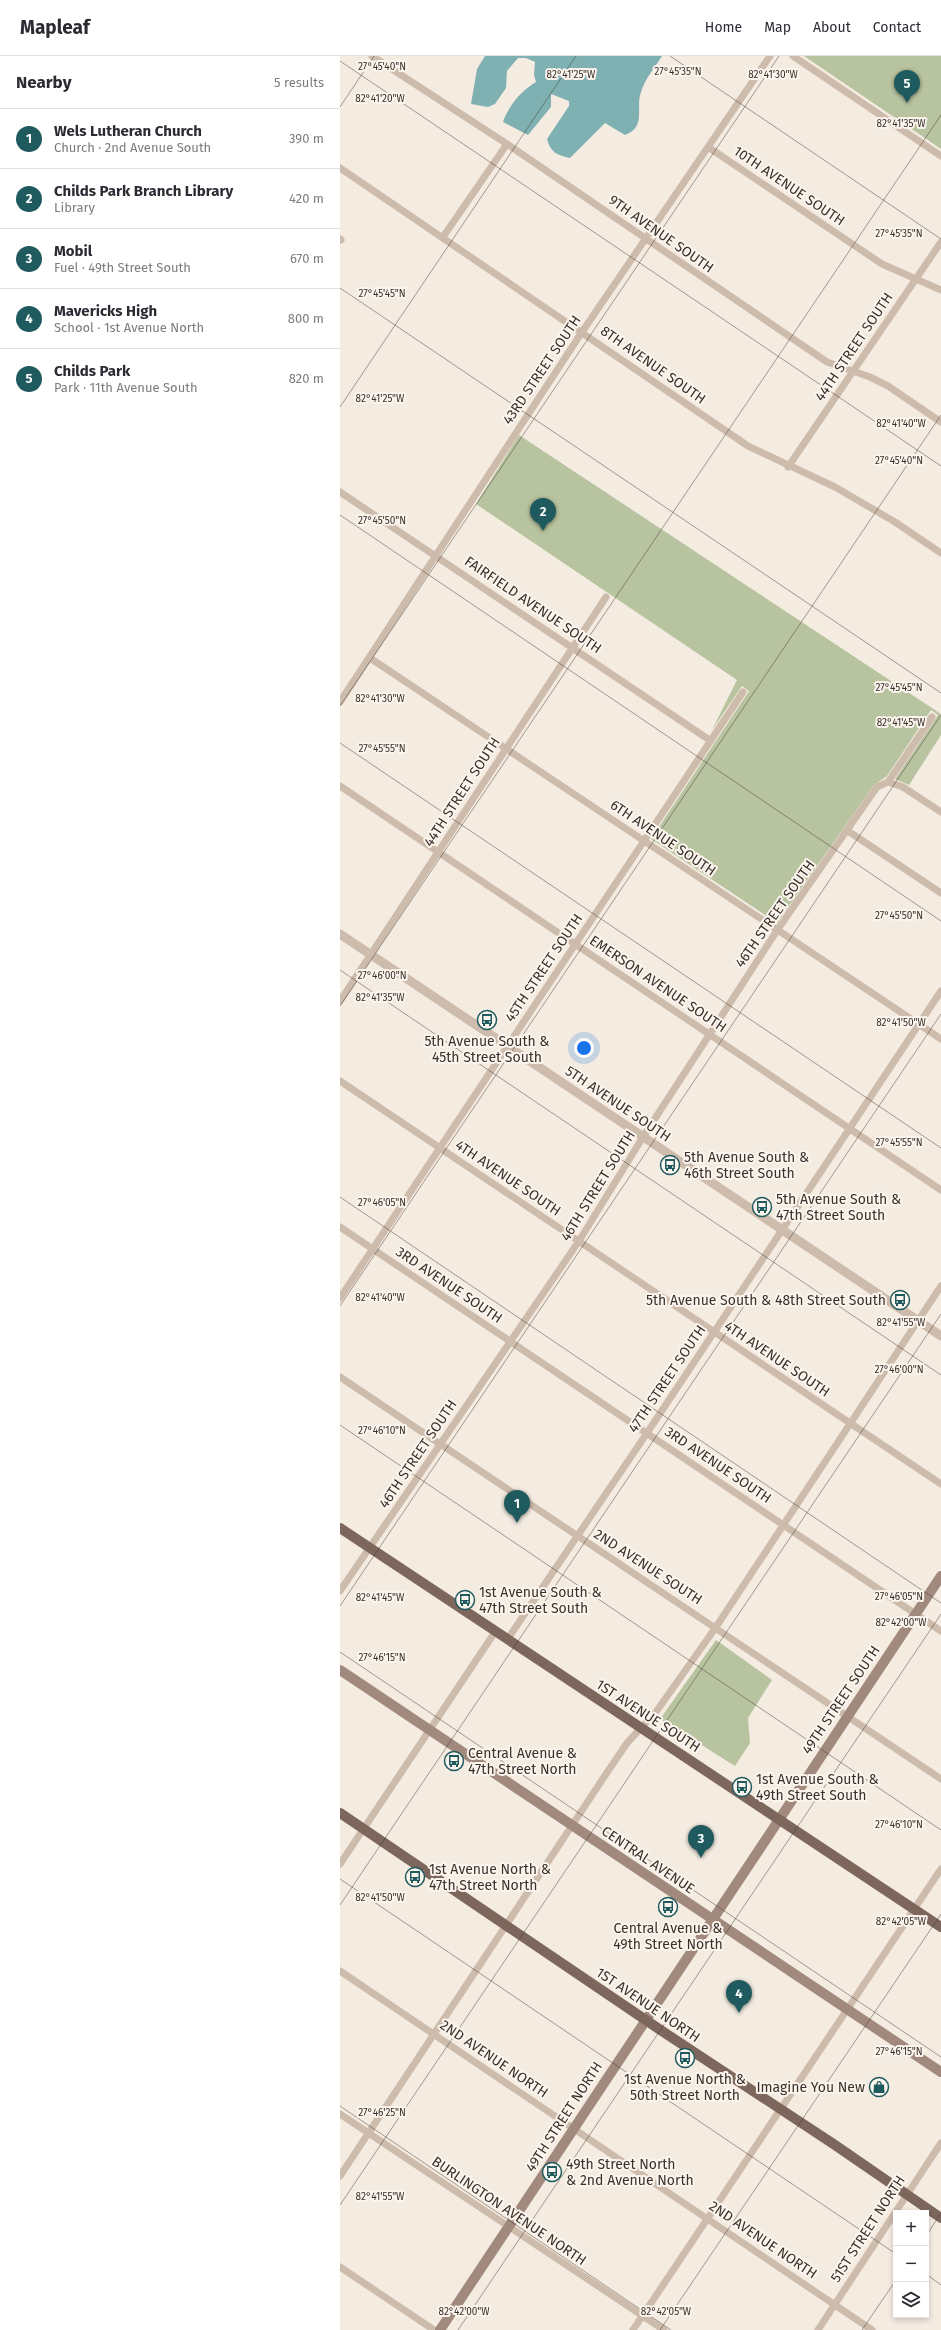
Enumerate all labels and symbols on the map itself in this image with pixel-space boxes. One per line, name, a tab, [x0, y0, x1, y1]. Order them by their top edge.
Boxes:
text: 27°45'40"N	[358, 61, 406, 73]
text: 27°45'35"N	[654, 66, 702, 78]
text: 82°41'25"W	[547, 69, 596, 81]
text: 82°41'30"W	[748, 69, 799, 81]
pin: 5	[894, 70, 920, 103]
text: 82°41'20"W	[355, 93, 406, 105]
text: 82°41'35"W	[877, 118, 926, 130]
street label: 10TH AVENUE SOUTH	[730, 142, 848, 230]
street label: 9TH AVENUE SOUTH	[605, 191, 717, 277]
text: 27°45'35"N	[875, 228, 923, 240]
text: 27°45'45"N	[358, 288, 406, 300]
street label: 44TH STREET SOUTH	[811, 290, 897, 404]
street label: 43RD STREET SOUTH	[499, 312, 585, 428]
street label: 8TH AVENUE SOUTH	[597, 322, 709, 408]
text: 82°41'25"W	[356, 393, 405, 405]
text: 82°41'40"W	[876, 418, 926, 430]
text: 27°45'40"N	[875, 455, 923, 467]
pin: 2	[530, 498, 556, 531]
text: 27°45'50"N	[358, 515, 406, 527]
street label: FAIRFIELD AVENUE SOUTH	[461, 553, 605, 657]
text: 27°45'45"N	[875, 682, 923, 694]
text: 82°41'30"W	[355, 693, 406, 705]
text: 82°41'45"W	[877, 717, 926, 729]
street label: 44TH STREET SOUTH	[420, 734, 504, 850]
text: 27°45'55"N	[358, 743, 406, 755]
street label: 6TH AVENUE SOUTH	[607, 796, 719, 880]
street label: 46TH STREET SOUTH	[732, 857, 818, 971]
text: 27°45'50"N	[875, 910, 923, 922]
street label: 45TH STREET SOUTH	[502, 911, 586, 1025]
street label: EMERSON AVENUE SOUTH	[586, 932, 730, 1036]
text: 27°46'00"N	[357, 970, 407, 982]
text: 82°41'35"W	[356, 992, 405, 1004]
bus stop icon: 5th Avenue South & 45th Street South	[476, 1009, 498, 1031]
text: 82°41'50"W	[876, 1017, 927, 1029]
place label: 5th Avenue South & 45th Street South	[424, 1033, 550, 1066]
your location	[574, 1038, 594, 1058]
street label: 5TH AVENUE SOUTH	[562, 1062, 674, 1146]
street label: 46TH STREET SOUTH	[557, 1128, 639, 1244]
street label: 4TH AVENUE SOUTH	[452, 1136, 564, 1220]
text: 27°45'55"N	[875, 1137, 923, 1149]
place label: 5th Avenue South & 46th Street South	[684, 1149, 809, 1182]
bus stop icon: 5th Avenue South & 46th Street South	[659, 1154, 681, 1176]
place label: 5th Avenue South & 47th Street South	[776, 1191, 901, 1224]
bus stop icon: 5th Avenue South & 47th Street South	[751, 1196, 773, 1218]
text: 27°46'05"N	[358, 1197, 406, 1209]
street label: 3RD AVENUE SOUTH	[393, 1243, 505, 1327]
bus stop icon: 5th Avenue South & 48th Street South	[889, 1289, 911, 1311]
text: 82°41'40"W	[355, 1292, 405, 1304]
place label: 5th Avenue South & 48th Street South	[646, 1292, 886, 1309]
street label: 4TH AVENUE SOUTH	[721, 1317, 833, 1401]
text: 82°41'55"W	[877, 1317, 926, 1329]
street label: 47TH STREET SOUTH	[625, 1322, 709, 1436]
text: 27°46'00"N	[874, 1364, 924, 1376]
street label: 46TH STREET SOUTH	[375, 1397, 461, 1511]
street label: 3RD AVENUE SOUTH	[662, 1423, 774, 1507]
text: 27°46'10"N	[358, 1425, 406, 1437]
pin: 1	[504, 1490, 530, 1523]
street label: 2ND AVENUE SOUTH	[591, 1526, 705, 1608]
place label: 1st Avenue South & 47th Street South	[479, 1584, 602, 1617]
bus stop icon: 1st Avenue South & 47th Street South	[454, 1589, 476, 1611]
text: 27°46'05"N	[875, 1591, 923, 1603]
text: 82°41'45"W	[356, 1592, 405, 1604]
text: 82°42'00"W	[875, 1617, 927, 1629]
street label: 49TH STREET SOUTH	[798, 1643, 884, 1757]
text: 27°46'15"N	[358, 1652, 406, 1664]
street label: 1ST AVENUE SOUTH	[593, 1676, 703, 1756]
place label: Central Avenue & 47th Street North	[468, 1745, 577, 1778]
bus stop icon: Central Avenue & 47th Street North	[443, 1750, 465, 1772]
place label: 1st Avenue South & 49th Street South	[756, 1771, 879, 1804]
bus stop icon: 1st Avenue South & 49th Street South	[731, 1776, 753, 1798]
text: 27°46'10"N	[875, 1819, 923, 1831]
street label: CENTRAL AVENUE	[598, 1823, 698, 1897]
pin: 3	[688, 1825, 714, 1858]
place label: 1st Avenue North & 47th Street North	[429, 1861, 551, 1894]
bus stop icon: 1st Avenue North & 47th Street North	[404, 1866, 426, 1888]
text: 82°41'50"W	[355, 1892, 406, 1904]
bus stop icon: Central Avenue & 49th Street North	[657, 1896, 679, 1918]
text: 82°42'05"W	[876, 1916, 927, 1928]
place label: Central Avenue & 49th Street North	[613, 1920, 723, 1953]
street label: 1ST AVENUE NORTH	[593, 1964, 703, 2046]
pin: 4	[726, 1980, 752, 2013]
street label: 2ND AVENUE NORTH	[437, 2017, 551, 2101]
text: 27°46'15"N	[875, 2046, 923, 2058]
bus stop icon: 1st Avenue North & 50th Street North	[674, 2047, 696, 2069]
street label: 49TH STREET NORTH	[522, 2059, 606, 2175]
place label: 1st Avenue North & 50th Street North	[624, 2071, 746, 2104]
shop icon: Imagine You New	[868, 2076, 890, 2098]
place label: Imagine You New	[756, 2079, 865, 2096]
text: 27°46'25"N	[358, 2107, 406, 2119]
street label: BURLINGTON AVENUE NORTH	[429, 2153, 589, 2269]
place label: 49th Street North & 2nd Avenue North	[566, 2156, 694, 2189]
bus stop icon: 49th Street North & 2nd Avenue North	[541, 2161, 563, 2183]
street label: 51ST STREET NORTH	[827, 2172, 909, 2286]
text: 82°41'55"W	[356, 2191, 405, 2203]
street label: 2ND AVENUE NORTH	[706, 2198, 820, 2282]
text: 82°42'00"W	[438, 2306, 490, 2318]
text: 82°42'05"W	[641, 2306, 692, 2318]

